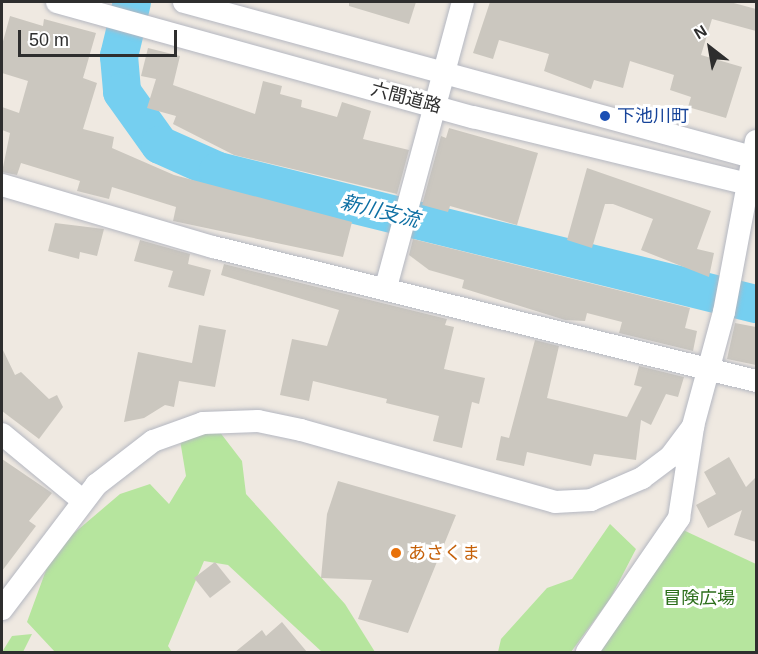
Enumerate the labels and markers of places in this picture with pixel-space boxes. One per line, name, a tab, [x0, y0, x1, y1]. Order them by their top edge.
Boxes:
place label: 下池川町	[617, 105, 689, 127]
marker: 下池川町	[598, 109, 612, 123]
place label: あさくま	[408, 542, 480, 564]
marker: あさくま	[389, 546, 403, 560]

